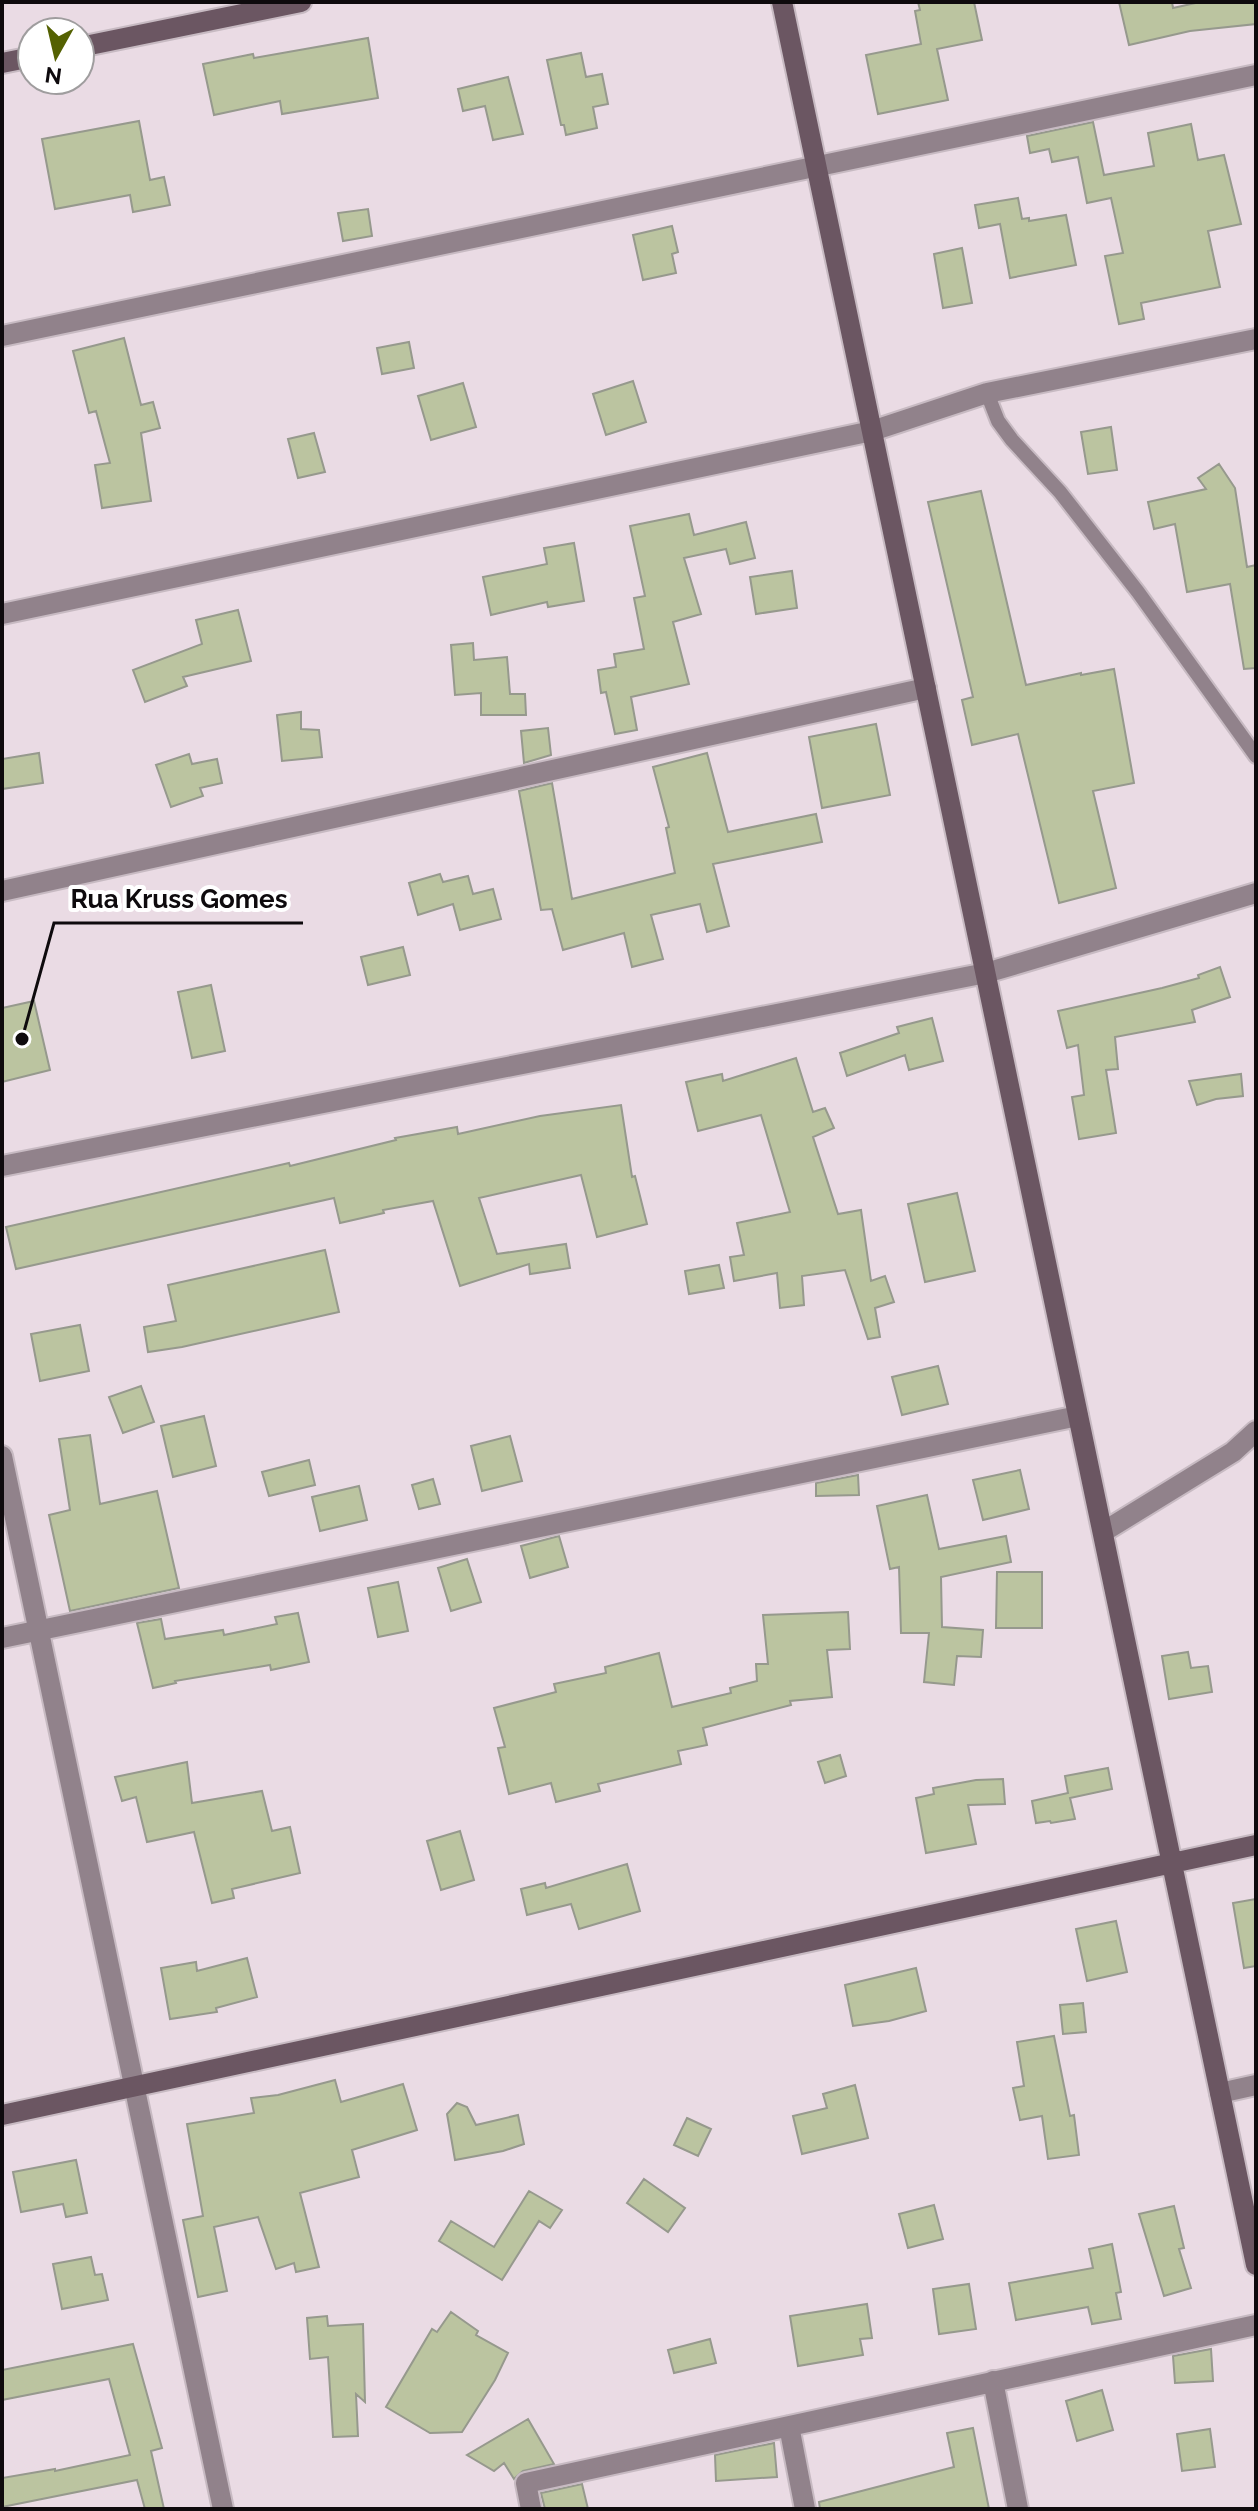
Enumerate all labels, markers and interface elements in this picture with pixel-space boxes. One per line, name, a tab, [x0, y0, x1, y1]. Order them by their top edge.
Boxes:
north arrow	[16, 16, 96, 96]
text: N	[43, 62, 63, 90]
callout: Rua Kruss Gomes	[54, 873, 303, 923]
text: Rua Kruss Gomes	[71, 884, 288, 914]

